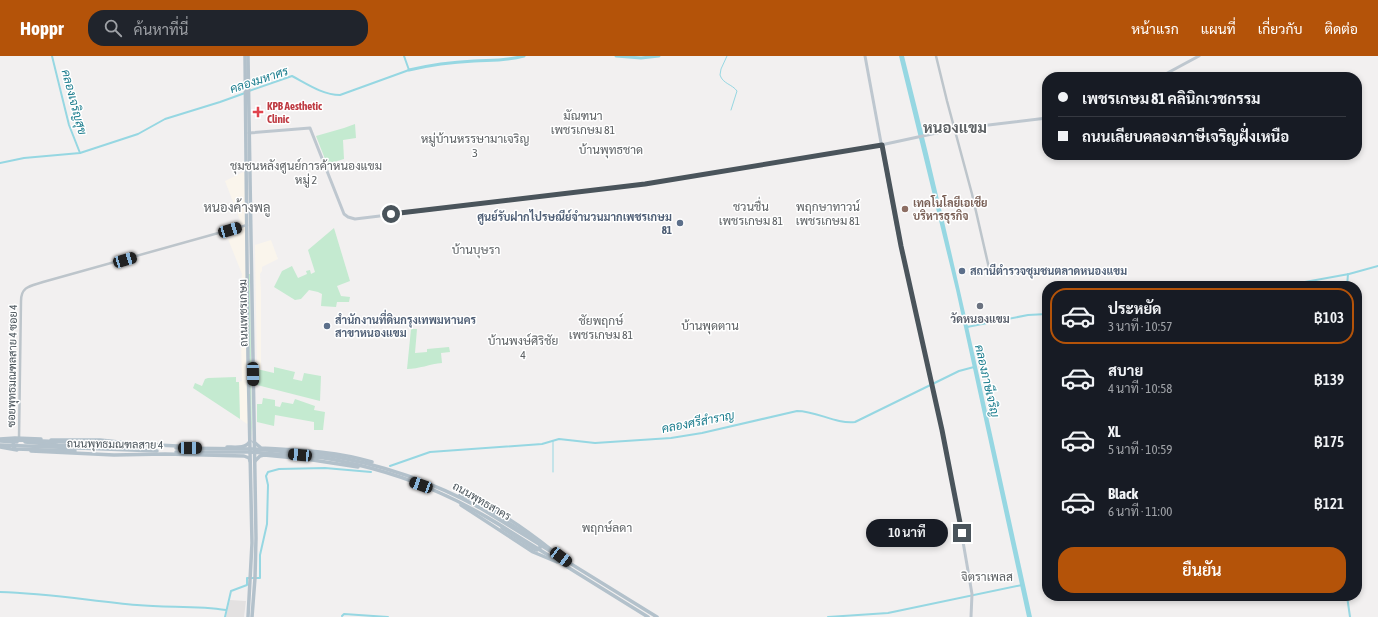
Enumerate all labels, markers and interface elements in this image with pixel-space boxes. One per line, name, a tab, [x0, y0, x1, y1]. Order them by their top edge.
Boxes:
search box	[88, 10, 368, 46]
text: Hoppr	[20, 17, 64, 39]
icon: search	[102, 17, 124, 39]
text: ค้นหาที่นี่	[134, 21, 188, 38]
text: หน้าแรก	[1131, 21, 1179, 37]
text: แผนที่	[1201, 21, 1236, 37]
text: เกี่ยวกับ	[1258, 21, 1302, 37]
text: ติดต่อ	[1324, 21, 1358, 37]
water label: คลองมหาศร	[228, 64, 291, 96]
water label: คลองเจริญสุข	[57, 68, 89, 137]
text: เพชรเกษม 81 คลินิกเวชกรรม	[1082, 90, 1261, 107]
place label: KPB Aesthetic Clinic	[267, 100, 323, 125]
marker: KPB Aesthetic Clinic	[252, 106, 264, 118]
district label: มัณฑนา เพชรเกษม 81	[551, 109, 616, 137]
district label: หนองแขม	[923, 119, 987, 136]
text: ถนนเลียบคลองภาษีเจริญฝั่งเหนือ	[1082, 128, 1289, 145]
district label: หมู่บ้านหรรษามาเจริญ 3	[421, 132, 529, 160]
district label: บ้านพุทธชาด	[579, 143, 643, 159]
district label: ชุมชนหลังศูนย์การค้าหนองแขม หมู่ 2	[230, 158, 382, 188]
place label: เทคโนโลยีเอเชีย บริหารธุรกิจ	[913, 195, 988, 224]
district label: ชวนชื่น เพชรเกษม 81	[719, 196, 784, 228]
district label: หนองค้างพลู	[203, 198, 271, 217]
district label: พฤกษาทาวน์ เพชรเกษม 81	[796, 199, 861, 228]
marker: เทคโนโลยีเอเชีย บริหารธุรกิจ	[900, 204, 910, 214]
route start	[382, 205, 400, 223]
place label: ศูนย์รับฝากไปรษณีย์จำนวนมากเพชรเกษม 81	[477, 209, 672, 236]
marker: ศูนย์รับฝากไปรษณีย์จำนวนมากเพชรเกษม 81	[675, 218, 685, 228]
car	[217, 221, 243, 239]
district label: บ้านบุษรา	[452, 243, 500, 259]
car	[112, 251, 138, 269]
place label: สถานีตำรวจชุมชนตลาดหนองแขม	[970, 263, 1127, 279]
marker: สถานีตำรวจชุมชนตลาดหนองแขม	[957, 266, 967, 276]
street label: ถนนเพชรเกษม	[236, 279, 250, 347]
icon: car	[1060, 298, 1096, 334]
text: ประหยัด	[1108, 300, 1161, 317]
marker: วัดหนองแขม	[975, 301, 985, 311]
street label: ซอยพุทธมณฑลสาย 4 ซอย 4	[5, 304, 22, 428]
place label: สำนักงานที่ดินกรุงเทพมหานคร สาขาหนองแขม	[335, 309, 477, 339]
text: ฿103	[1314, 309, 1344, 326]
place label: วัดหนองแขม	[950, 312, 1010, 325]
district label: ชัยพฤกษ์ เพชรเกษม 81	[569, 313, 634, 342]
district label: บ้านพุดตาน	[681, 319, 739, 335]
text: 3 นาที · 10:57	[1108, 319, 1172, 334]
marker: สำนักงานที่ดินกรุงเทพมหานคร สาขาหนองแขม	[322, 321, 332, 331]
district label: บ้านพงษ์ศิริชัย 4	[488, 333, 558, 362]
water label: คลองภาษีเจริญ	[972, 343, 1003, 419]
icon: car	[1060, 360, 1096, 396]
car	[247, 362, 259, 386]
text: สบาย	[1108, 362, 1143, 379]
text: ฿139	[1314, 371, 1344, 388]
text: 4 นาที · 10:58	[1108, 381, 1172, 396]
water label: คลองศรีสำราญ	[660, 407, 736, 436]
icon: car	[1060, 422, 1096, 458]
text: XL	[1108, 423, 1121, 440]
text: ฿175	[1314, 433, 1344, 450]
street label: ถนนพุทธมณฑลสาย 4	[67, 437, 163, 454]
car	[178, 442, 202, 454]
text: 5 นาที · 10:59	[1108, 442, 1172, 457]
car	[288, 448, 312, 462]
car	[408, 475, 434, 495]
street label: ถนนพุทธสาคร	[449, 480, 513, 525]
icon: car	[1060, 484, 1096, 520]
text: Black	[1108, 485, 1138, 502]
text: ฿121	[1314, 495, 1344, 512]
text: 6 นาที · 11:00	[1108, 504, 1172, 519]
callout: 10 นาที	[866, 519, 948, 547]
district label: พฤกษ์ลดา	[582, 520, 632, 535]
route end	[953, 524, 971, 542]
text: 10 นาที	[888, 525, 926, 540]
car	[548, 545, 574, 569]
button: ยืนยัน	[1058, 547, 1346, 593]
district label: จิตราเพลส	[961, 570, 1013, 584]

